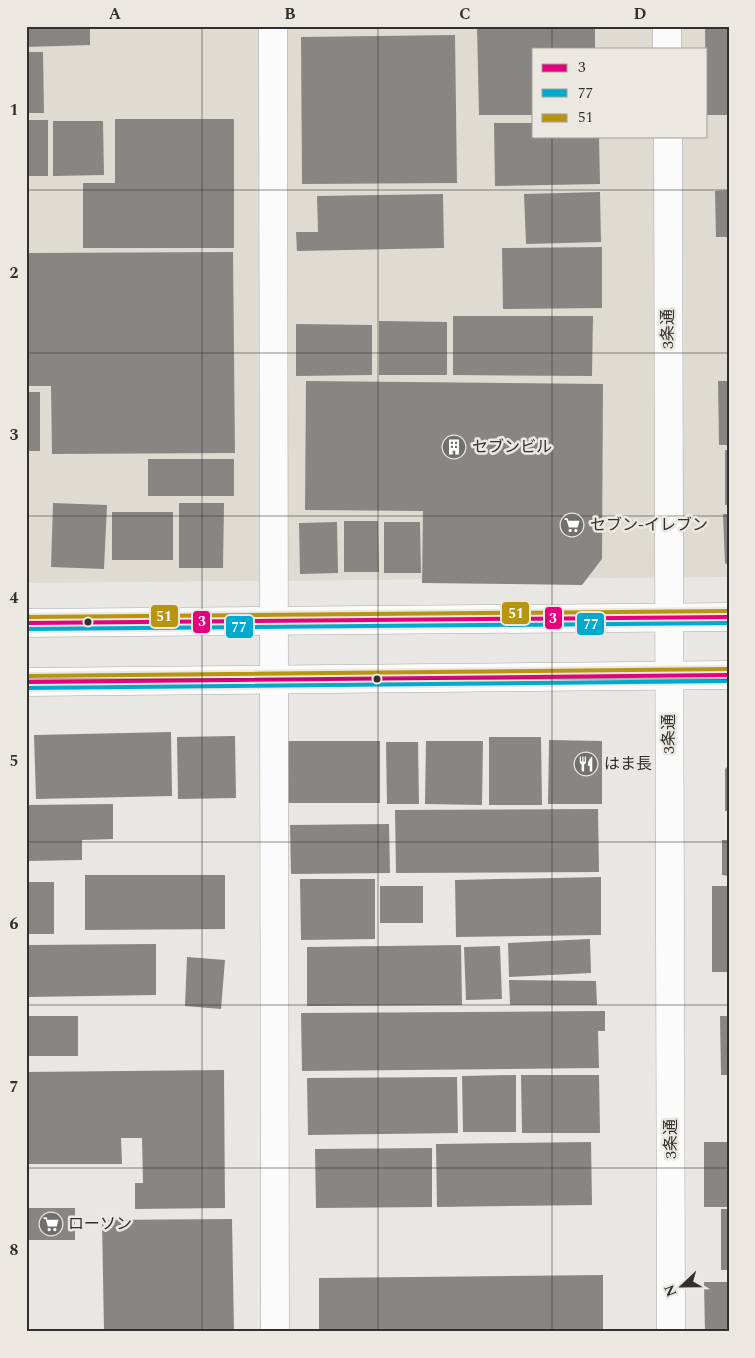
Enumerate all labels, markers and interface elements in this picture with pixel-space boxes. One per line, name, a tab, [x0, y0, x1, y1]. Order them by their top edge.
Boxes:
text: A	[109, 2, 122, 26]
text: B	[284, 2, 296, 26]
text: C	[459, 2, 471, 26]
text: D	[634, 2, 647, 26]
legend	[532, 48, 708, 138]
text: 3	[578, 56, 586, 79]
text: 77	[578, 82, 593, 105]
text: 1	[10, 98, 18, 122]
text: 51	[578, 106, 593, 129]
text: 2	[10, 261, 19, 285]
street label: 3条通	[656, 309, 680, 349]
text: 3	[10, 423, 19, 447]
building icon: セブンビル	[441, 434, 467, 460]
place label: セブンビル	[472, 435, 552, 459]
supermarket icon: セブン-イレブン	[559, 512, 585, 538]
place label: セブン-イレブン	[590, 513, 708, 537]
text: 4	[10, 586, 19, 610]
line badge: 51	[501, 601, 530, 625]
text: 51	[508, 603, 524, 624]
line badge: 51	[150, 604, 179, 628]
text: 51	[156, 606, 172, 627]
line badge: 3	[544, 606, 563, 630]
text: 3	[549, 608, 557, 629]
line badge: 3	[192, 610, 211, 634]
text: 3	[198, 611, 206, 632]
line badge: 77	[576, 612, 605, 636]
text: 77	[583, 614, 599, 635]
line badge: 77	[225, 615, 254, 639]
unlabelled marker	[83, 617, 93, 627]
text: 77	[231, 617, 247, 638]
unlabelled marker	[372, 674, 382, 684]
street label: 3条通	[657, 714, 681, 754]
text: 5	[10, 749, 18, 773]
restaurant icon: はま長	[573, 751, 599, 777]
place label: はま長	[604, 752, 652, 776]
text: 6	[10, 912, 19, 936]
text: 7	[10, 1075, 19, 1099]
street label: 3条通	[659, 1119, 683, 1159]
supermarket icon: ローソン	[38, 1211, 64, 1237]
place label: ローソン	[68, 1212, 132, 1236]
text: 8	[10, 1238, 19, 1262]
north arrow	[658, 1260, 708, 1310]
text: N	[659, 1281, 682, 1300]

